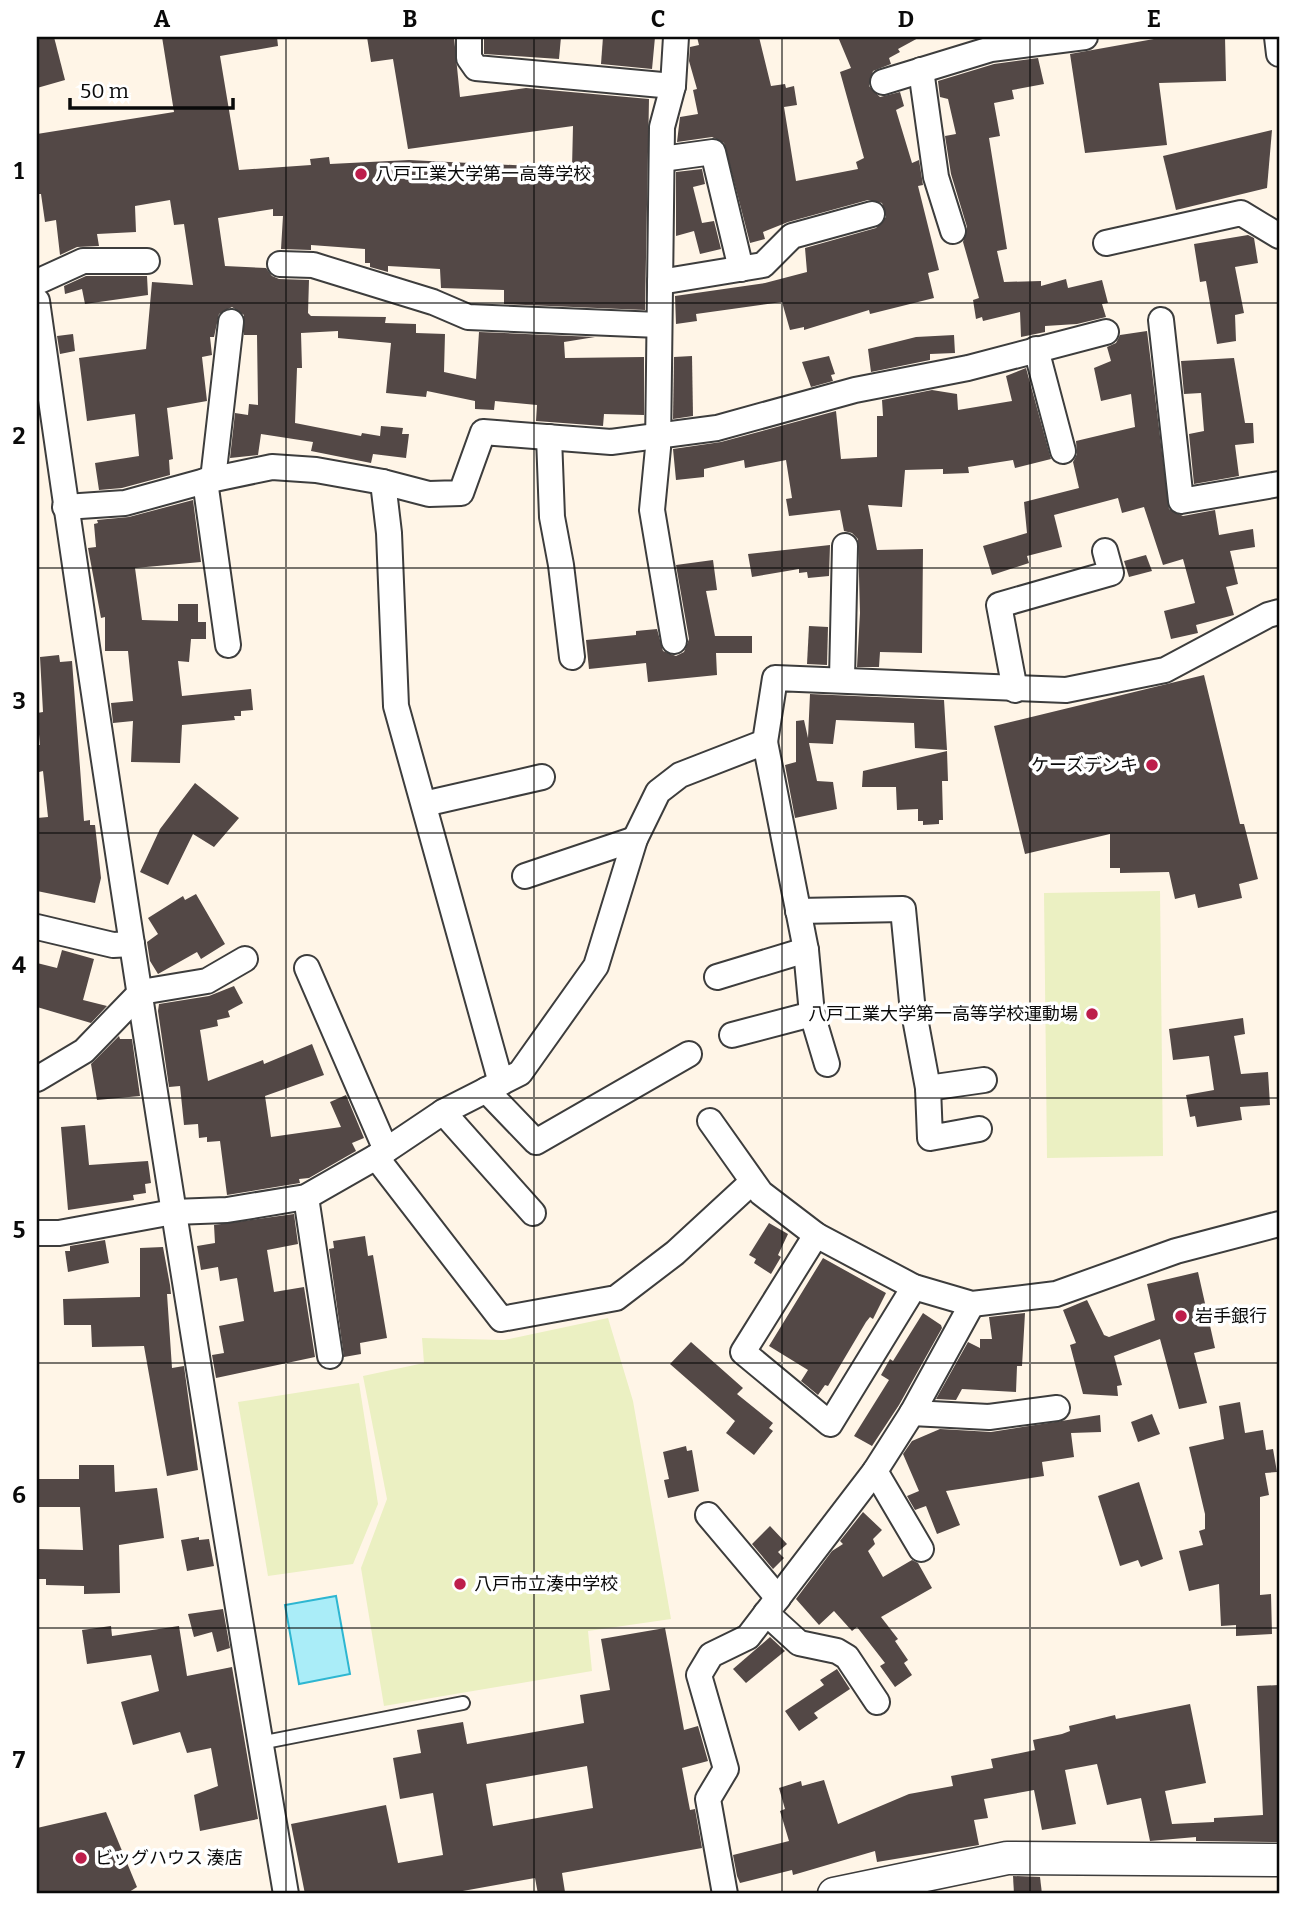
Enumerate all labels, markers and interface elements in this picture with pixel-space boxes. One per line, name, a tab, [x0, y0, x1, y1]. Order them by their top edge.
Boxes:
text: A	[154, 5, 171, 33]
text: B	[403, 5, 417, 33]
text: C	[651, 5, 665, 33]
text: D	[898, 5, 914, 33]
text: E	[1147, 5, 1161, 33]
scale bar	[70, 66, 233, 110]
text: 50 m	[80, 78, 129, 104]
text: 1	[14, 157, 24, 185]
place label: 八戸工業大学第一高等学校	[375, 163, 591, 185]
marker: 八戸工業大学第一高等学校	[353, 166, 369, 182]
text: 2	[13, 422, 26, 450]
text: 3	[12, 687, 26, 715]
place label: ケーズデンキ	[1031, 754, 1138, 776]
marker: ケーズデンキ	[1144, 757, 1160, 773]
text: 4	[12, 951, 26, 979]
place label: 八戸工業大学第一高等学校運動場	[808, 1003, 1078, 1025]
marker: 八戸工業大学第一高等学校運動場	[1084, 1006, 1100, 1022]
text: 5	[13, 1216, 25, 1244]
place label: 岩手銀行	[1195, 1305, 1267, 1327]
marker: 岩手銀行	[1173, 1308, 1189, 1324]
text: 6	[12, 1481, 26, 1509]
place label: 八戸市立湊中学校	[474, 1573, 618, 1595]
marker: 八戸市立湊中学校	[452, 1576, 468, 1592]
text: 7	[13, 1746, 26, 1774]
place label: ビッグハウス 湊店	[95, 1847, 243, 1869]
marker: ビッグハウス 湊店	[73, 1850, 89, 1866]

